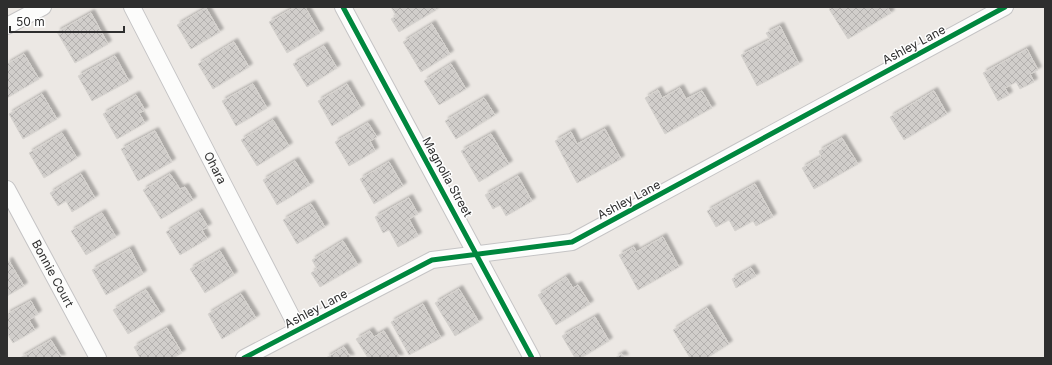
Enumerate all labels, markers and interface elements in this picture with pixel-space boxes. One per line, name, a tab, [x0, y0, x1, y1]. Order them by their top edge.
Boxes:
scale bar	[10, 8, 124, 34]
text: 50 m	[16, 14, 45, 29]
street label: Ashley Lane	[880, 22, 948, 67]
street label: Magnolia Street	[419, 134, 476, 219]
street label: Ohara	[201, 149, 230, 186]
street label: Ashley Lane	[595, 177, 663, 222]
street label: Bonnie Court	[29, 237, 77, 310]
street label: Ashley Lane	[282, 286, 350, 331]

